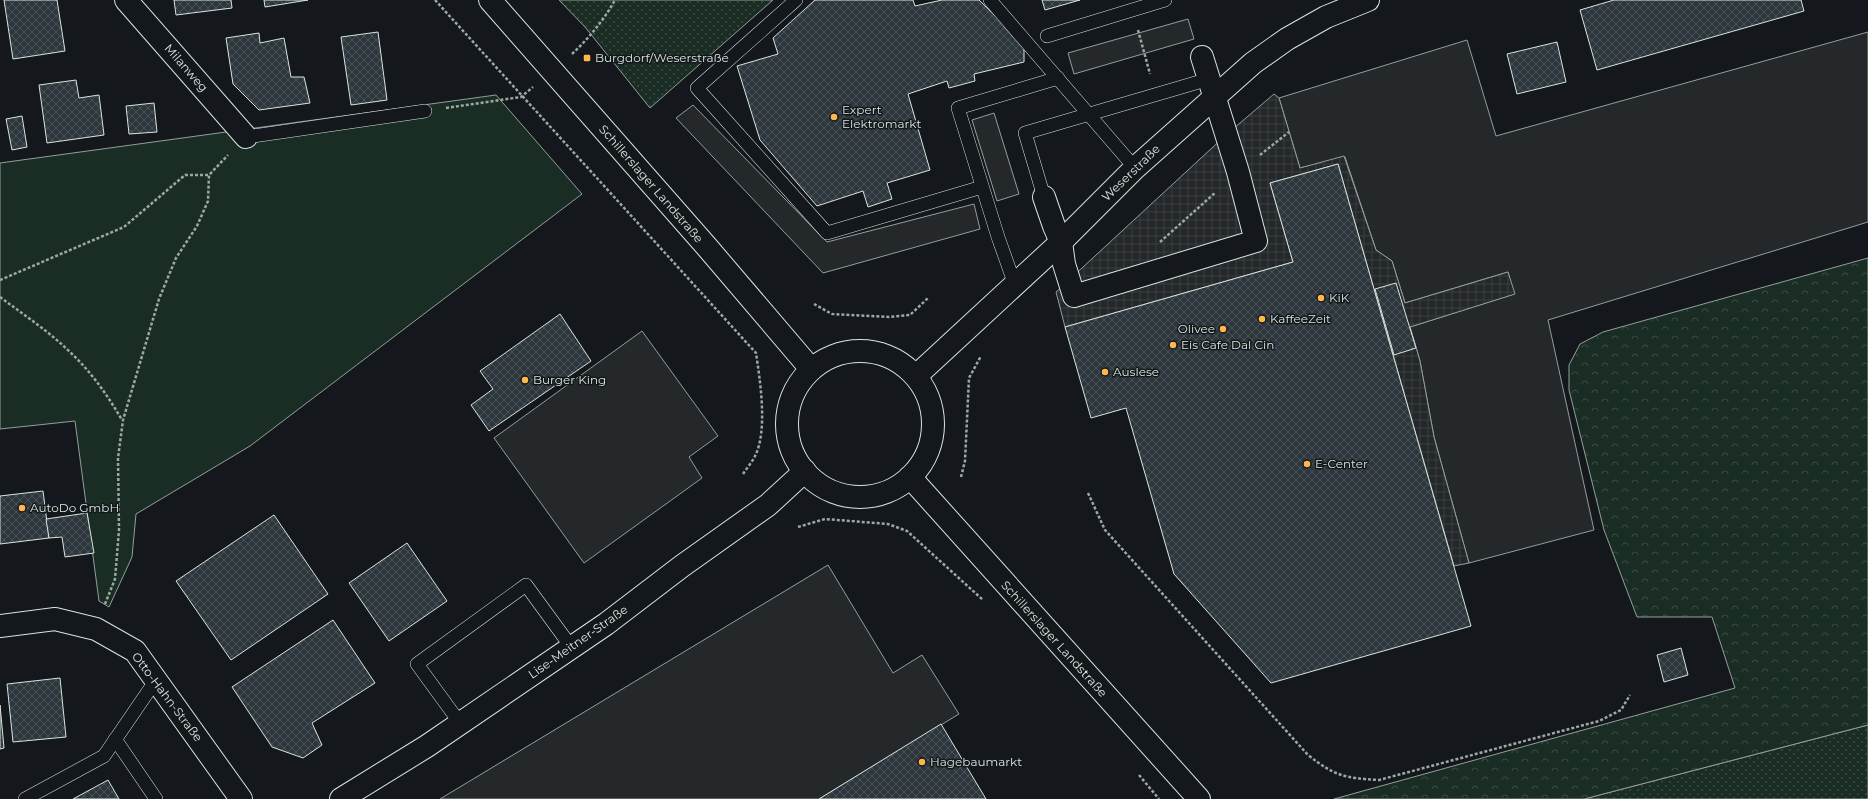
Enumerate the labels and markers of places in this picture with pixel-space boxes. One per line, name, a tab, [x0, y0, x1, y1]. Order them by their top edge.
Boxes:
place label: Burgdorf/Weserstraße	[595, 50, 729, 65]
marker: Burgdorf/Weserstraße	[582, 53, 592, 63]
place label: Expert Elektromarkt	[842, 102, 921, 131]
marker: Expert Elektromarkt	[829, 112, 839, 122]
place label: KiK	[1329, 290, 1350, 305]
marker: KiK	[1316, 293, 1326, 303]
place label: KaffeeZeit	[1270, 311, 1331, 326]
marker: KaffeeZeit	[1257, 314, 1267, 324]
place label: Olivee	[1178, 321, 1215, 336]
marker: Olivee	[1218, 324, 1228, 334]
place label: Eis Cafe Dal Cin	[1181, 337, 1274, 352]
marker: Eis Cafe Dal Cin	[1168, 340, 1178, 350]
place label: Auslese	[1113, 364, 1159, 379]
marker: Auslese	[1100, 367, 1110, 377]
place label: Burger King	[533, 372, 606, 387]
marker: Burger King	[520, 375, 530, 385]
place label: E-Center	[1315, 456, 1368, 471]
marker: E-Center	[1302, 459, 1312, 469]
place label: AutoDo GmbH	[30, 500, 119, 515]
marker: AutoDo GmbH	[17, 503, 27, 513]
place label: Hagebaumarkt	[930, 754, 1022, 769]
marker: Hagebaumarkt	[917, 757, 927, 767]

